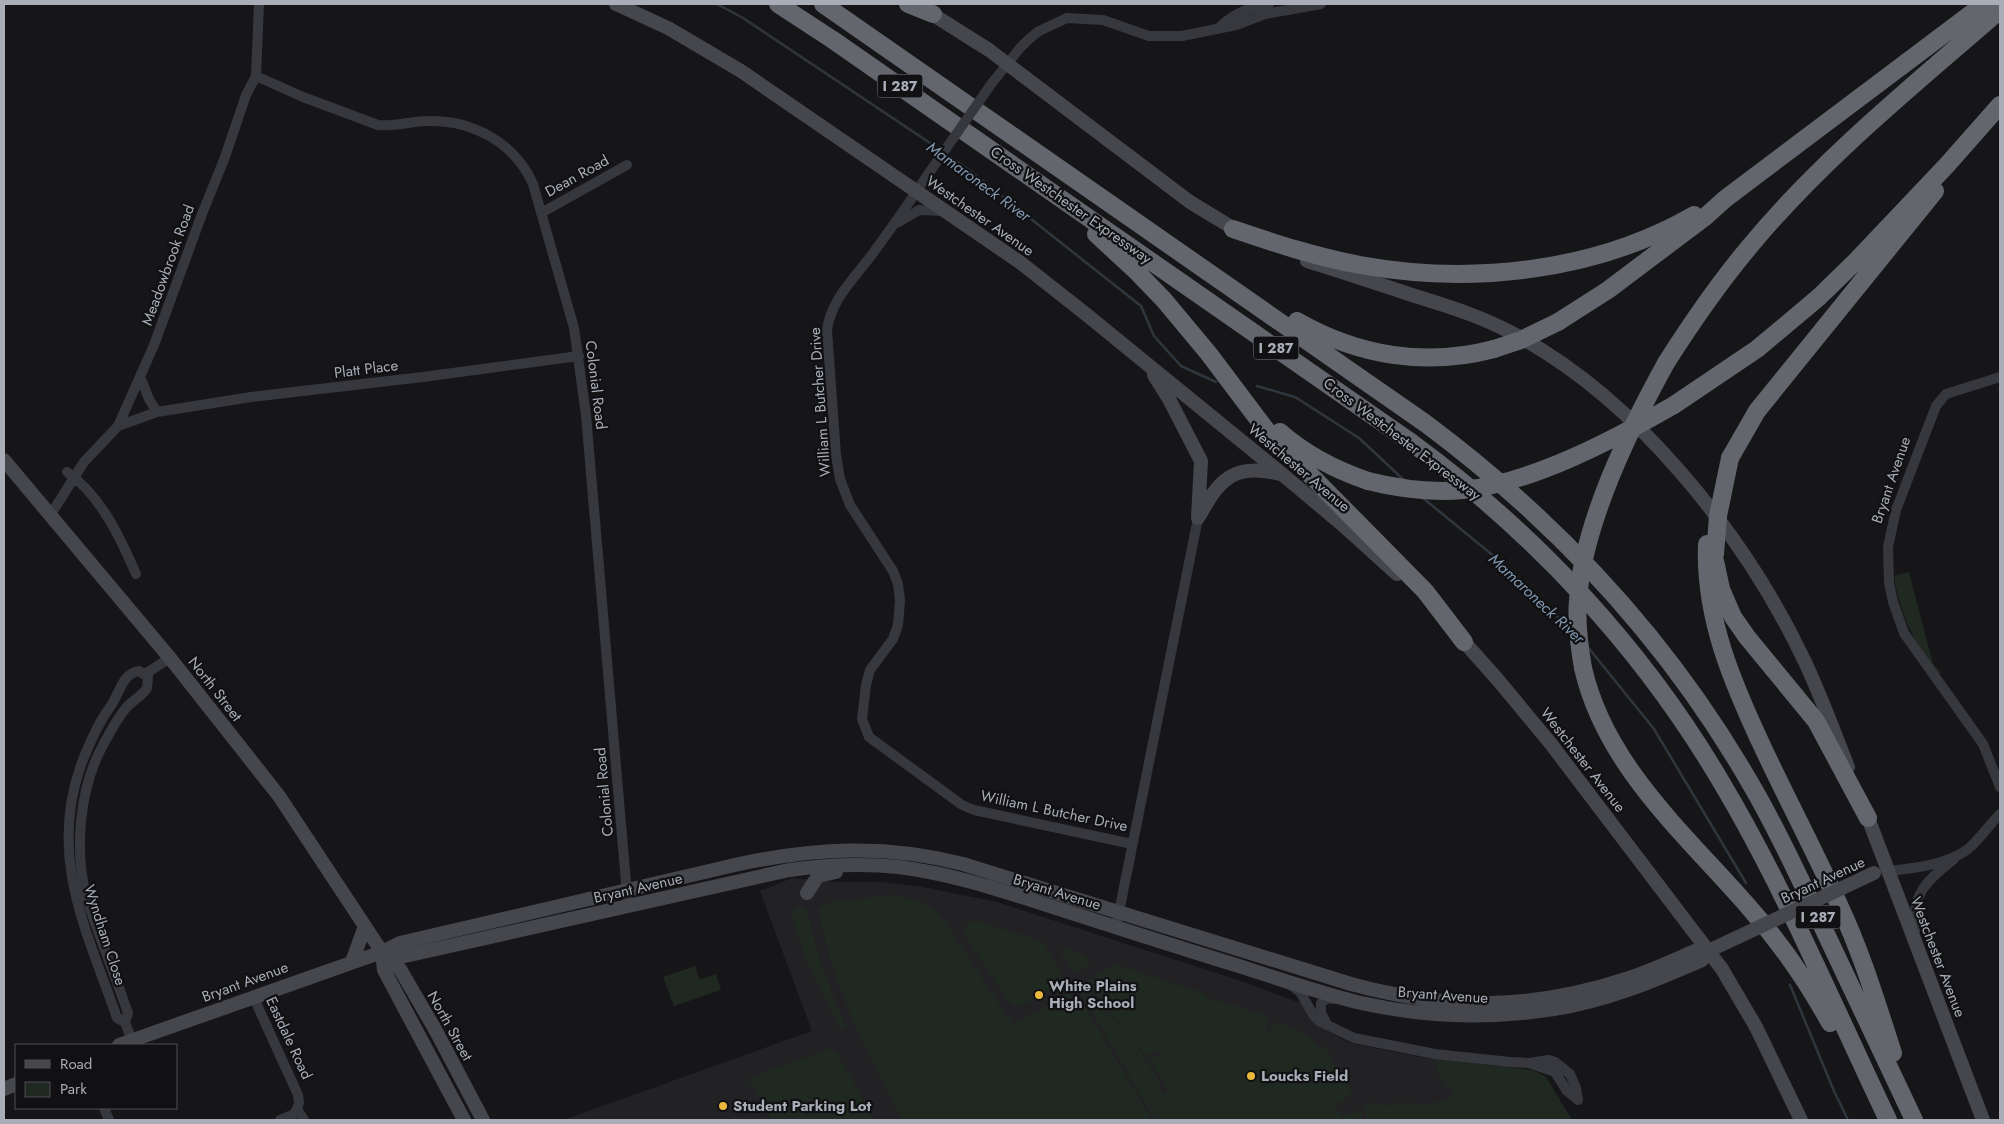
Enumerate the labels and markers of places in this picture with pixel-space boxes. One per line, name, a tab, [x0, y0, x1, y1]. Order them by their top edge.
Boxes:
place label: White Plains High School	[1049, 975, 1137, 1014]
marker: White Plains High School	[1033, 989, 1045, 1001]
place label: Loucks Field	[1261, 1065, 1348, 1087]
marker: Loucks Field	[1245, 1070, 1257, 1082]
place label: Student Parking Lot	[733, 1095, 872, 1117]
marker: Student Parking Lot	[717, 1100, 729, 1112]

